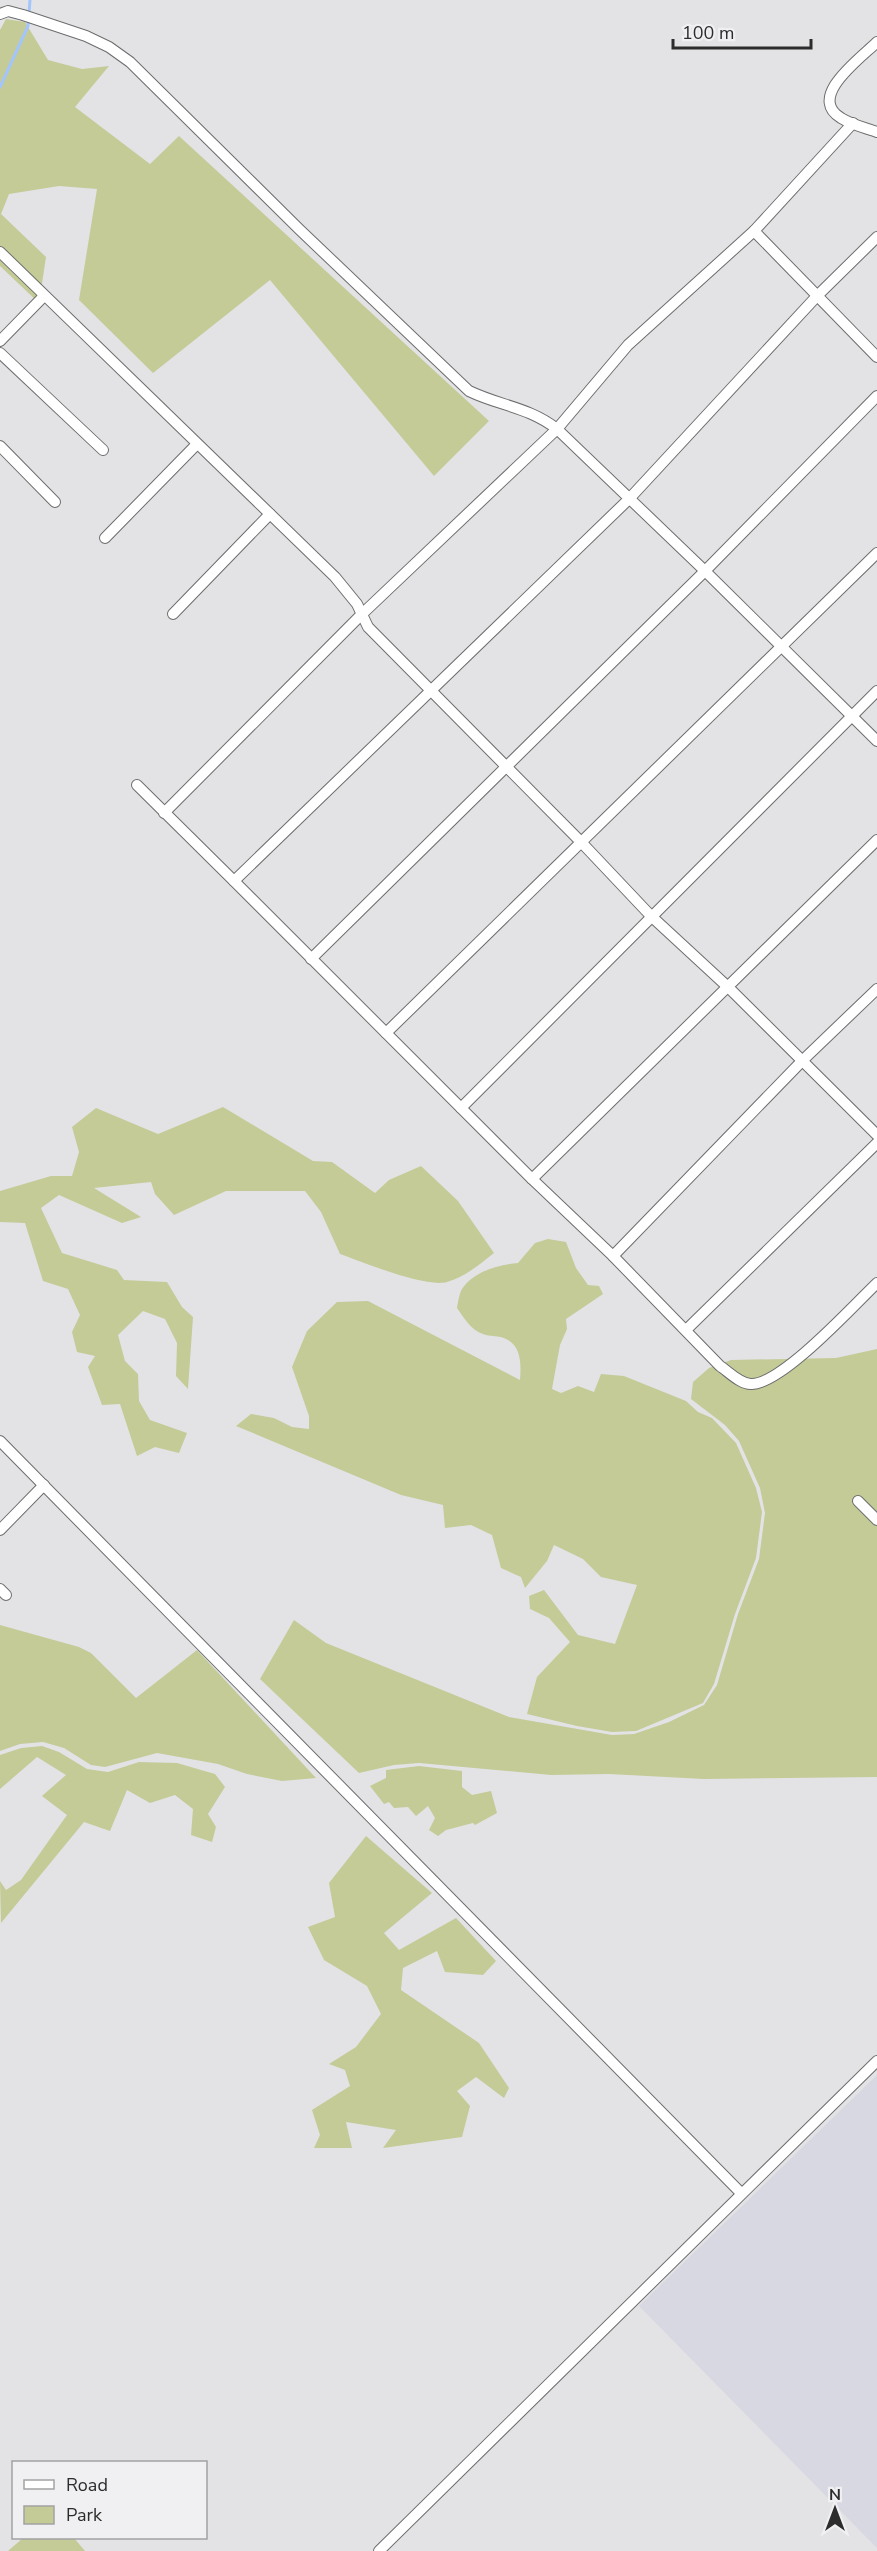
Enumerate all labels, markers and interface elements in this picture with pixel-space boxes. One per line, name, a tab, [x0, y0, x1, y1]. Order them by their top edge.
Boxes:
scale bar	[673, 12, 811, 50]
text: 100 m	[682, 21, 734, 45]
legend	[12, 2461, 207, 2539]
text: Road	[66, 2473, 108, 2497]
north arrow	[805, 2479, 865, 2539]
text: N	[829, 2484, 841, 2506]
text: Park	[66, 2503, 103, 2527]

